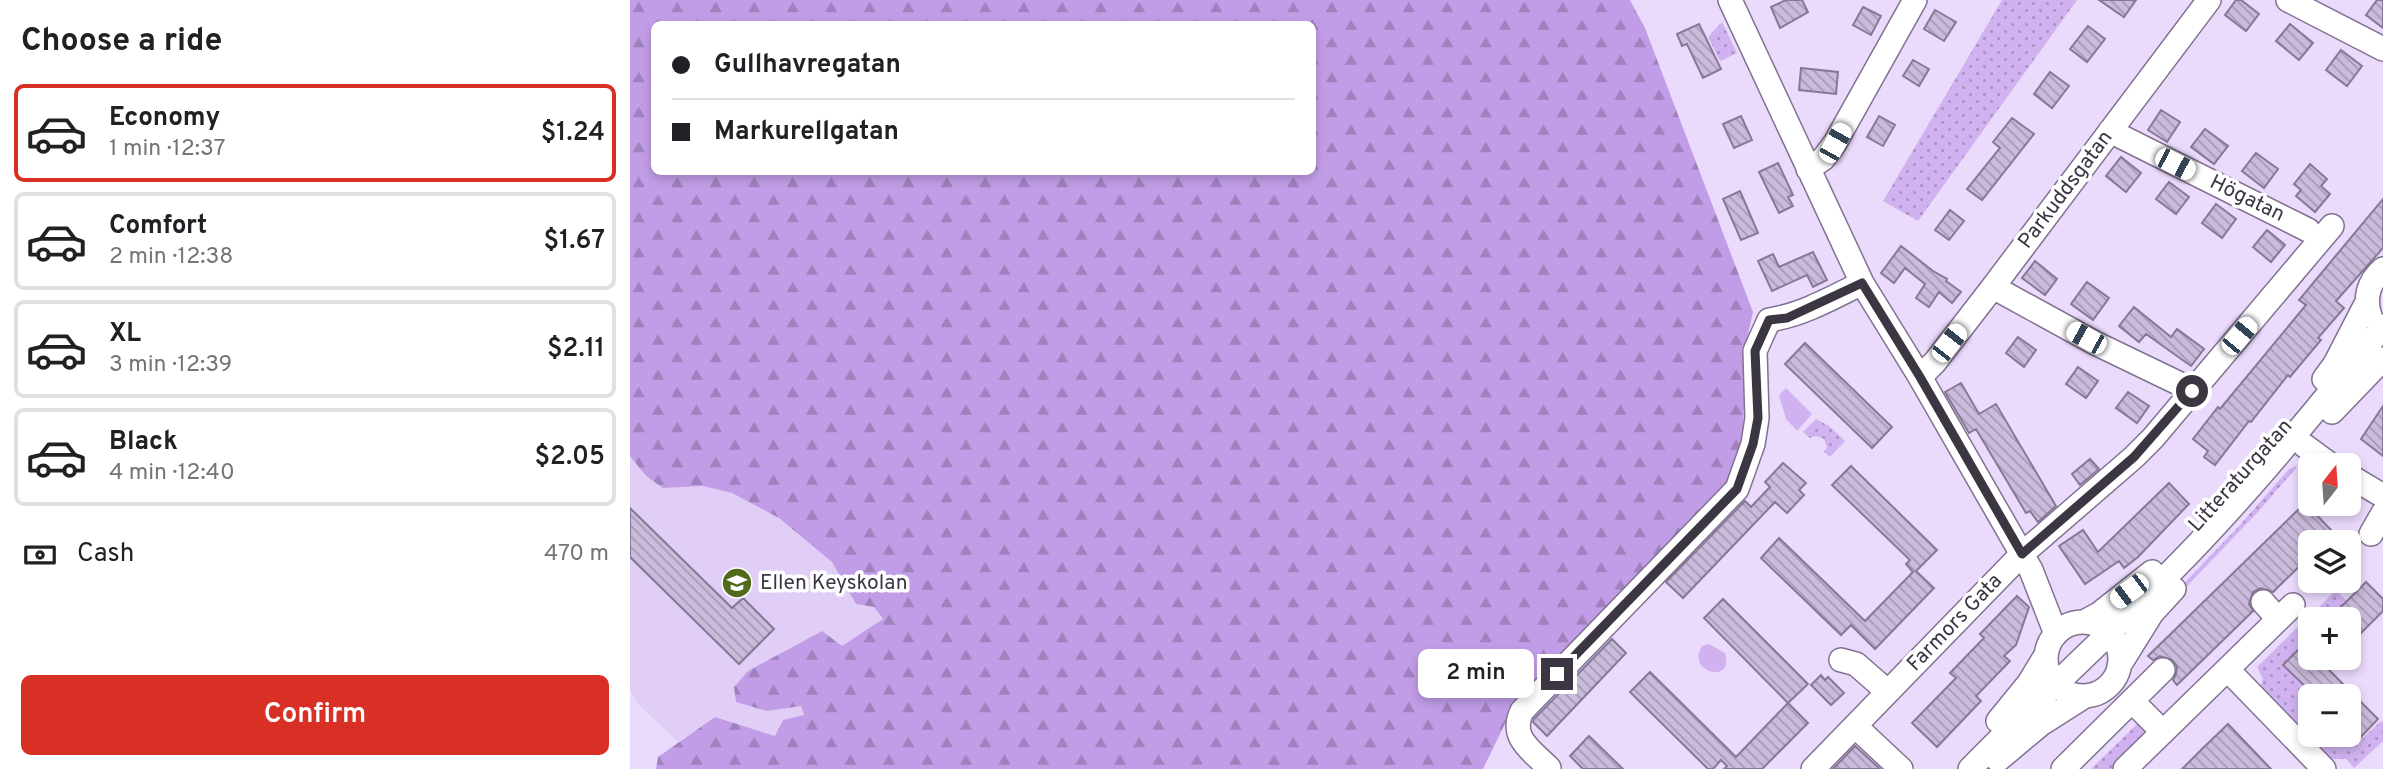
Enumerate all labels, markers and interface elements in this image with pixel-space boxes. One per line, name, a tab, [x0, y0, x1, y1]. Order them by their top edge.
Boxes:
text: Choose a ride	[21, 22, 222, 62]
text: Gullhavregatan	[714, 49, 901, 82]
icon: car	[25, 102, 88, 165]
text: Economy	[109, 102, 220, 135]
text: Markurellgatan	[714, 116, 899, 149]
text: $1.24	[541, 117, 605, 150]
car	[1816, 120, 1855, 166]
street label: Parkuddsgatan	[2013, 125, 2119, 255]
text: 1 min · 12:37	[109, 135, 226, 164]
car	[2152, 145, 2199, 183]
street label: Högatan	[2205, 169, 2289, 229]
icon: car	[25, 210, 88, 273]
text: Comfort	[109, 210, 207, 243]
text: $1.67	[544, 225, 605, 258]
text: 2 min · 12:38	[109, 243, 233, 272]
car	[2218, 313, 2261, 359]
icon: car	[25, 318, 88, 381]
text: XL	[109, 318, 141, 351]
car	[2063, 319, 2110, 357]
car	[1928, 320, 1971, 366]
text: $2.11	[547, 333, 605, 366]
text: 3 min · 12:39	[109, 351, 232, 380]
route start	[2176, 375, 2208, 407]
street label: Litteraturgatan	[2183, 414, 2299, 538]
icon: car	[25, 426, 88, 489]
text: Black	[109, 426, 178, 459]
text: $2.05	[534, 441, 605, 474]
north arrow	[2298, 453, 2361, 516]
map controls	[2298, 453, 2361, 747]
text: 4 min · 12:40	[109, 459, 235, 488]
button: layers	[2298, 530, 2361, 593]
icon: cash	[21, 536, 59, 574]
text: Cash	[77, 538, 134, 571]
text: 470 m	[544, 540, 609, 569]
school or university icon: Ellen Keyskolan	[720, 566, 754, 600]
street label: Farmors Gata	[1902, 568, 2008, 678]
place label: Ellen Keyskolan	[760, 570, 907, 597]
car	[2106, 570, 2153, 612]
button: +	[2298, 607, 2361, 670]
callout: 2 min	[1417, 650, 1532, 698]
route end	[1541, 658, 1573, 690]
text: 2 min	[1446, 659, 1506, 688]
button: Confirm	[21, 675, 609, 755]
button: −	[2298, 684, 2361, 747]

